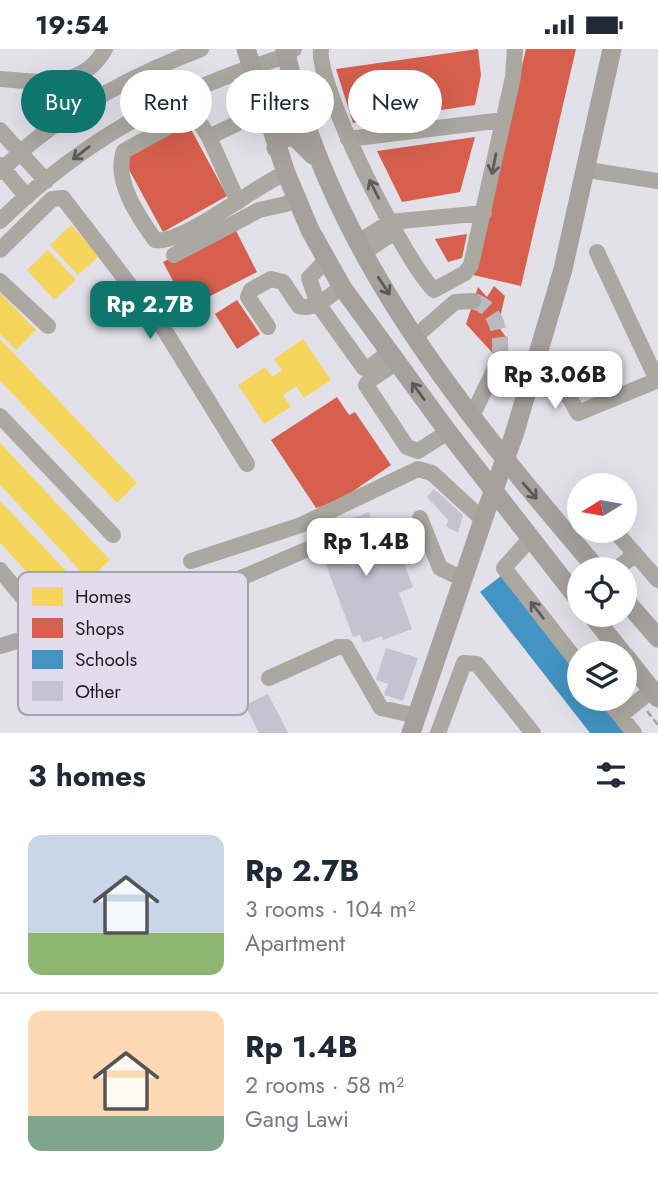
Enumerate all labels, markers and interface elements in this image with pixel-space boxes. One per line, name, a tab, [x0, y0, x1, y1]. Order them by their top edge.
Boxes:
text: 19:54	[35, 6, 109, 44]
chip: Buy	[21, 70, 106, 133]
chip: Rent	[120, 70, 212, 133]
chip: Filters	[226, 70, 334, 133]
chip: New	[348, 70, 442, 133]
one-way arrow	[73, 145, 91, 161]
one-way arrow	[487, 152, 501, 175]
one-way arrow	[366, 180, 380, 200]
one-way arrow	[377, 276, 391, 296]
pin: Rp 2.7B	[85, 281, 215, 341]
text: Rp 2.7B	[106, 287, 194, 321]
pin: Rp 3.06B	[483, 351, 627, 411]
text: Rp 3.06B	[503, 357, 607, 391]
one-way arrow	[411, 382, 425, 401]
north arrow	[567, 473, 637, 543]
map controls	[567, 473, 637, 711]
one-way arrow	[522, 482, 538, 500]
pin: Rp 1.4B	[301, 519, 431, 578]
text: Rp 1.4B	[323, 524, 409, 558]
button: locate	[567, 557, 637, 627]
legend	[18, 572, 248, 715]
text: Homes	[75, 583, 132, 610]
one-way arrow	[529, 602, 545, 620]
text: Shops	[75, 615, 125, 642]
button: layers	[567, 641, 637, 711]
text: Schools	[75, 646, 138, 673]
text: Other	[75, 678, 121, 705]
text: 3 homes	[28, 754, 146, 797]
icon: filters	[592, 756, 630, 794]
text: Rp 2.7B	[245, 849, 359, 892]
icon: home	[84, 863, 168, 947]
text: 3 rooms · 104 m²	[245, 892, 415, 926]
text: Apartment	[245, 926, 345, 960]
text: Rp 1.4B	[245, 1025, 358, 1068]
icon: home	[84, 1039, 168, 1123]
text: 2 rooms · 58 m²	[245, 1068, 404, 1102]
text: Gang Lawi	[245, 1102, 349, 1136]

